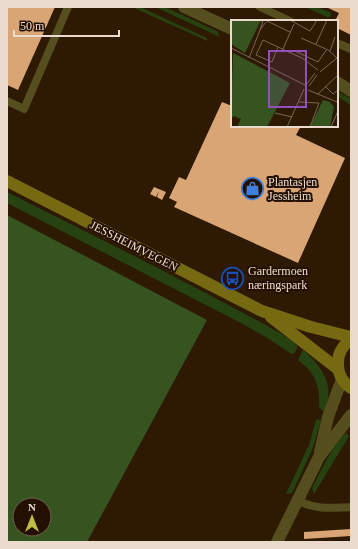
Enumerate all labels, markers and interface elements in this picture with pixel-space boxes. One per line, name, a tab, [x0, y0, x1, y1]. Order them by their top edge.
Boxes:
scale bar	[14, 12, 119, 38]
text: 50 m	[20, 19, 45, 33]
inset map	[231, 20, 338, 127]
place label: Plantasjen Jessheim	[268, 175, 317, 203]
shop icon: Plantasjen Jessheim	[239, 176, 265, 202]
street label: JESSHEIMVEGEN	[88, 218, 181, 274]
place label: Gardermoen næringspark	[248, 264, 308, 292]
bus stop icon: Gardermoen næringspark	[219, 265, 245, 291]
north arrow	[12, 497, 52, 537]
text: N	[28, 501, 36, 513]

